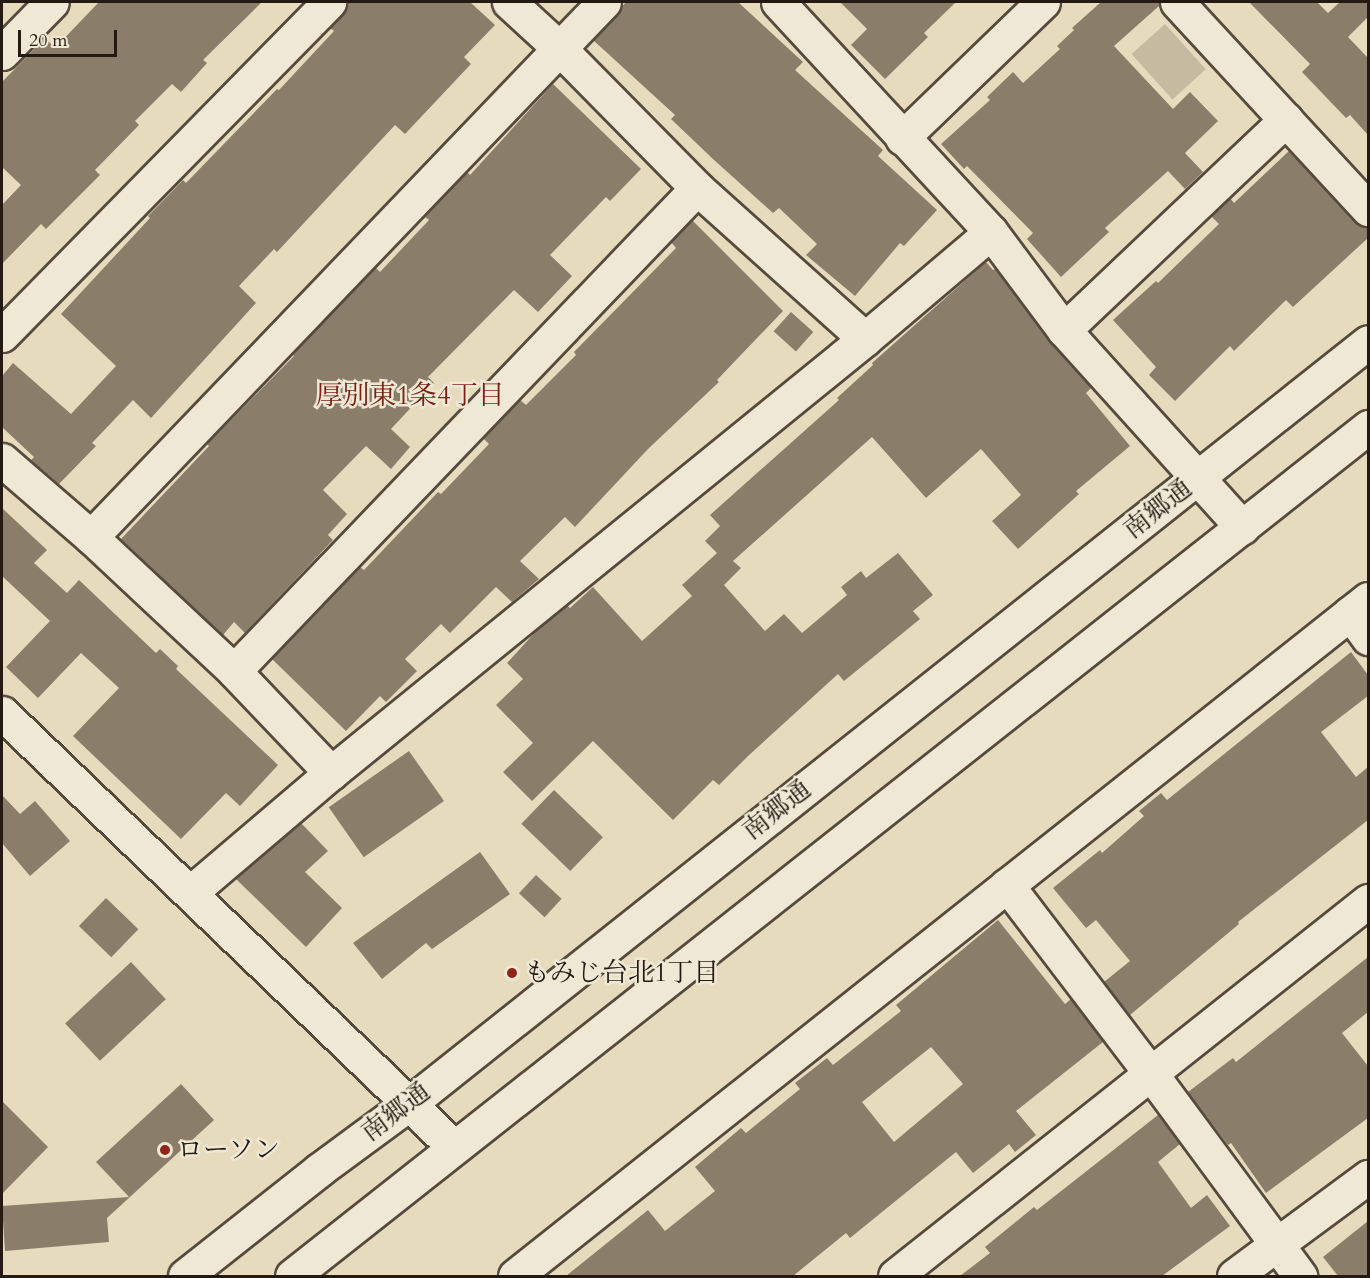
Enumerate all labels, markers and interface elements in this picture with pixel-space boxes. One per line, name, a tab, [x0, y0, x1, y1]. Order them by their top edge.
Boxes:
scale bar	[21, 18, 120, 56]
text: 20 m	[29, 28, 68, 53]
district label: 厚別東1条4丁目	[315, 380, 505, 412]
street label: 南郷通	[1118, 473, 1198, 545]
street label: 南郷通	[737, 774, 817, 846]
place label: もみじ台北1丁目	[524, 957, 719, 989]
marker: もみじ台北1丁目	[505, 966, 519, 980]
street label: 南郷通	[355, 1076, 437, 1148]
place label: ローソン	[177, 1134, 281, 1166]
marker: ローソン	[158, 1143, 172, 1157]

